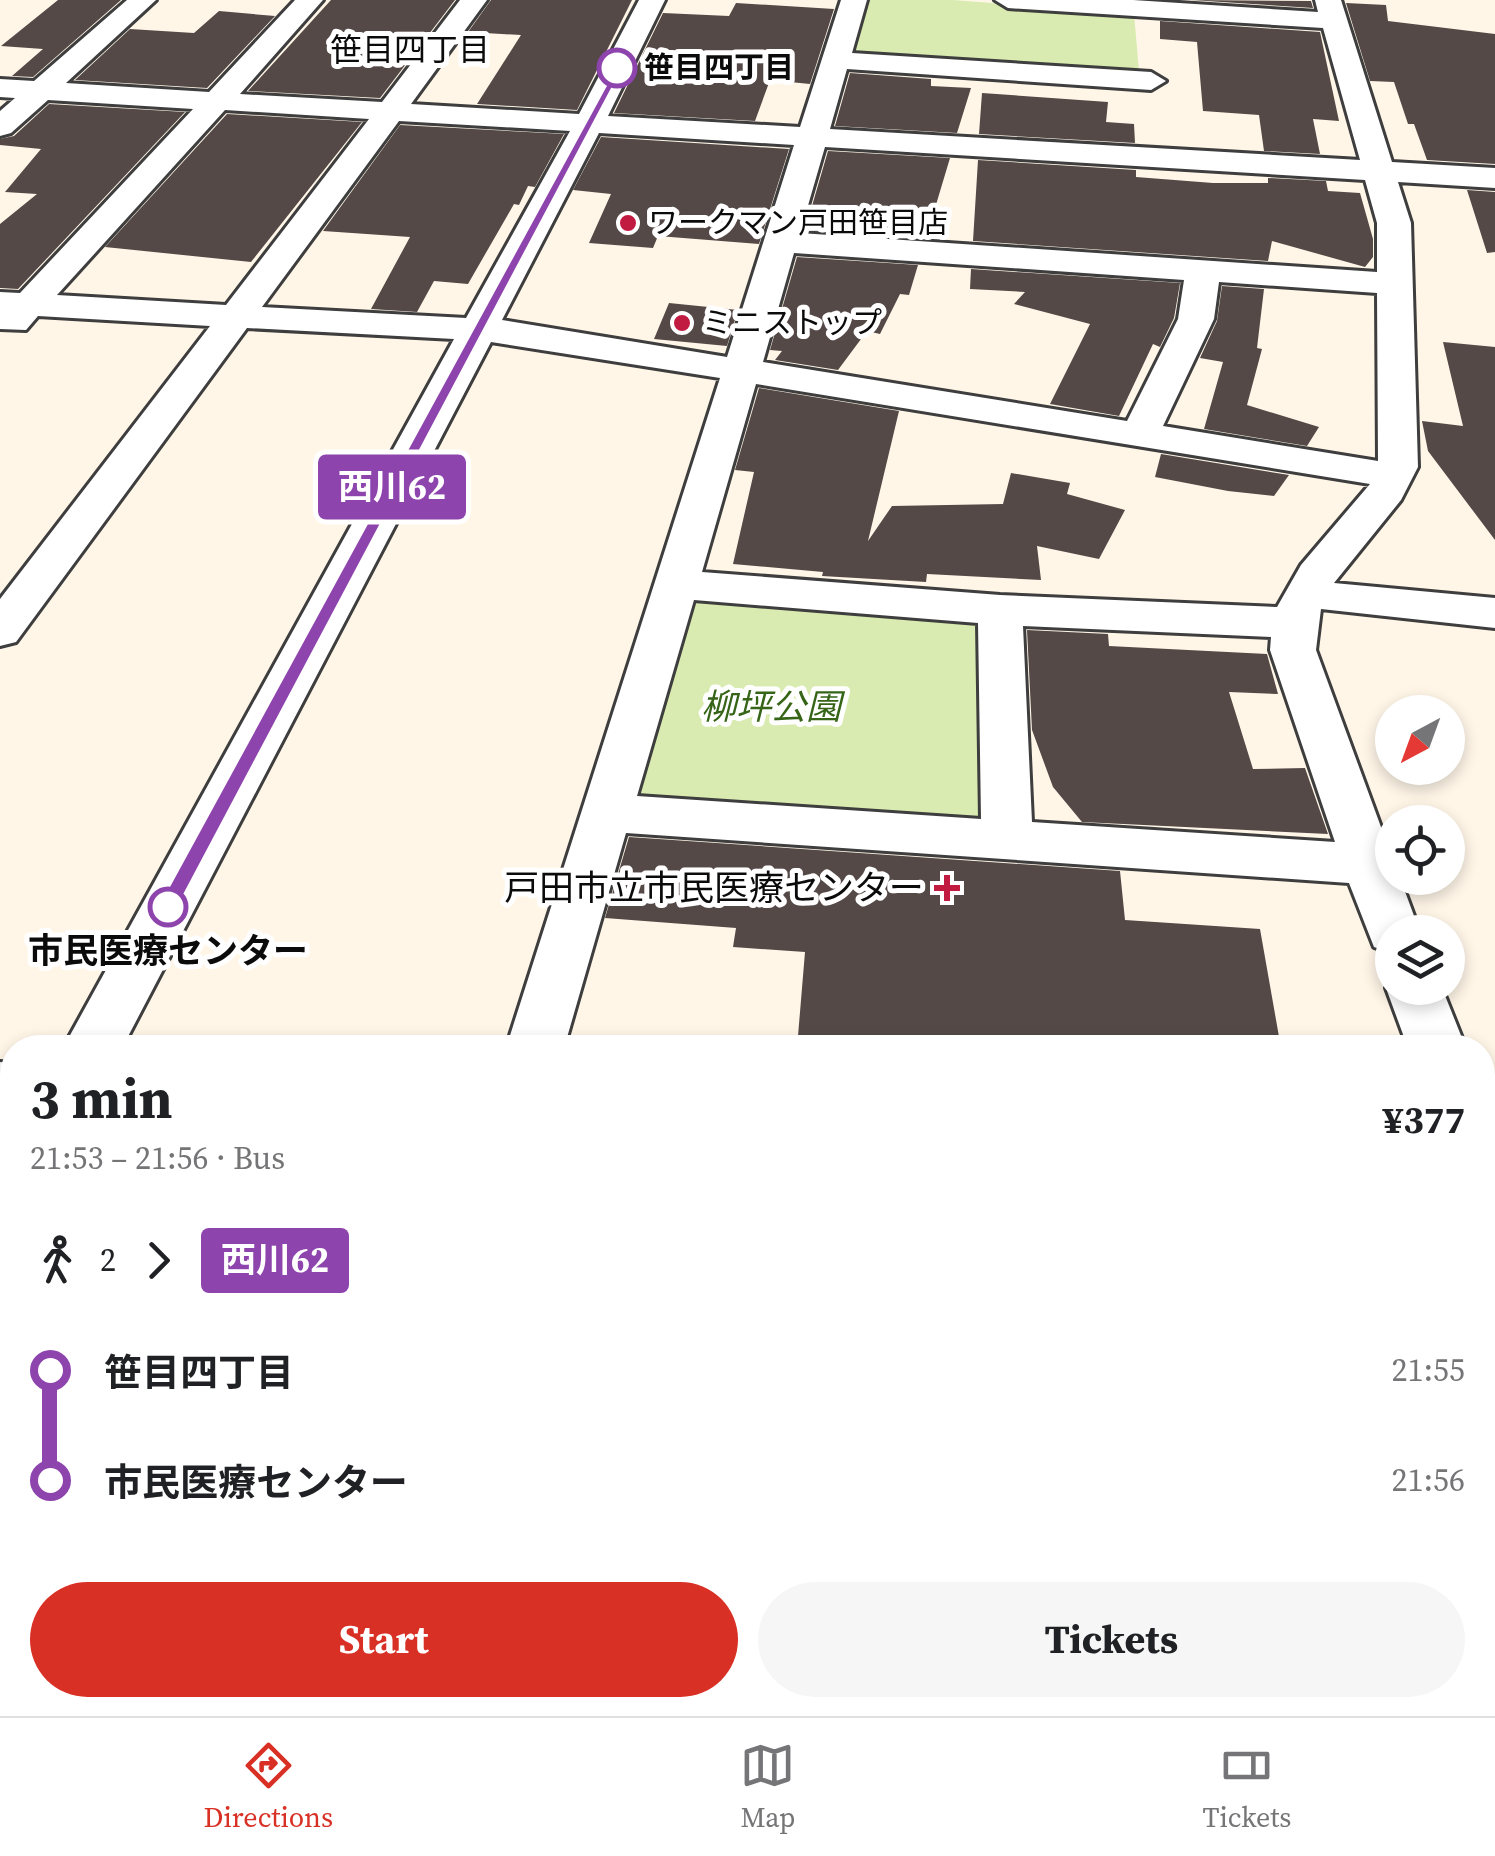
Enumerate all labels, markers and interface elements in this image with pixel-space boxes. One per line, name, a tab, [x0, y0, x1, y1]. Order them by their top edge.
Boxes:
district label: 笹目四丁目	[330, 28, 490, 72]
place label: 笹目四丁目	[644, 47, 794, 88]
marker: 笹目四丁目	[598, 49, 636, 87]
place label: ワークマン戸田笹目店	[648, 202, 948, 243]
marker: ワークマン戸田笹目店	[617, 212, 639, 234]
place label: ミニストップ	[702, 302, 882, 343]
marker: ミニストップ	[671, 312, 693, 334]
line badge: 西川62	[322, 454, 462, 520]
text: 西川62	[338, 463, 446, 511]
park label: 柳坪公園	[701, 683, 846, 731]
north arrow	[1375, 695, 1465, 785]
map controls	[1375, 695, 1465, 1005]
button: locate	[1375, 805, 1465, 895]
place label: 戸田市立市民医療センター	[504, 864, 924, 912]
marker: 戸田市立市民医療センター	[934, 875, 960, 901]
marker: 市民医療センター	[149, 888, 187, 926]
button: layers	[1375, 915, 1465, 1005]
place label: 市民医療センター	[28, 927, 308, 975]
text: 3 min	[30, 1061, 173, 1136]
text: ¥377	[1383, 1094, 1465, 1146]
text: 21:53 – 21:56 · Bus	[30, 1136, 285, 1180]
icon: walk	[30, 1233, 85, 1288]
icon: forward	[131, 1233, 186, 1288]
text: 西川62	[221, 1236, 329, 1284]
text: 2	[100, 1238, 116, 1282]
text: 笹目四丁目	[104, 1347, 294, 1399]
text: 21:55	[1391, 1348, 1465, 1392]
text: 市民医療センター	[104, 1457, 408, 1509]
text: 21:56	[1391, 1458, 1465, 1502]
button: Start	[30, 1582, 738, 1697]
button: Tickets	[758, 1582, 1465, 1697]
tab: Directions	[204, 1738, 333, 1836]
tab: Map	[740, 1738, 795, 1836]
tab: Tickets	[1203, 1738, 1291, 1836]

